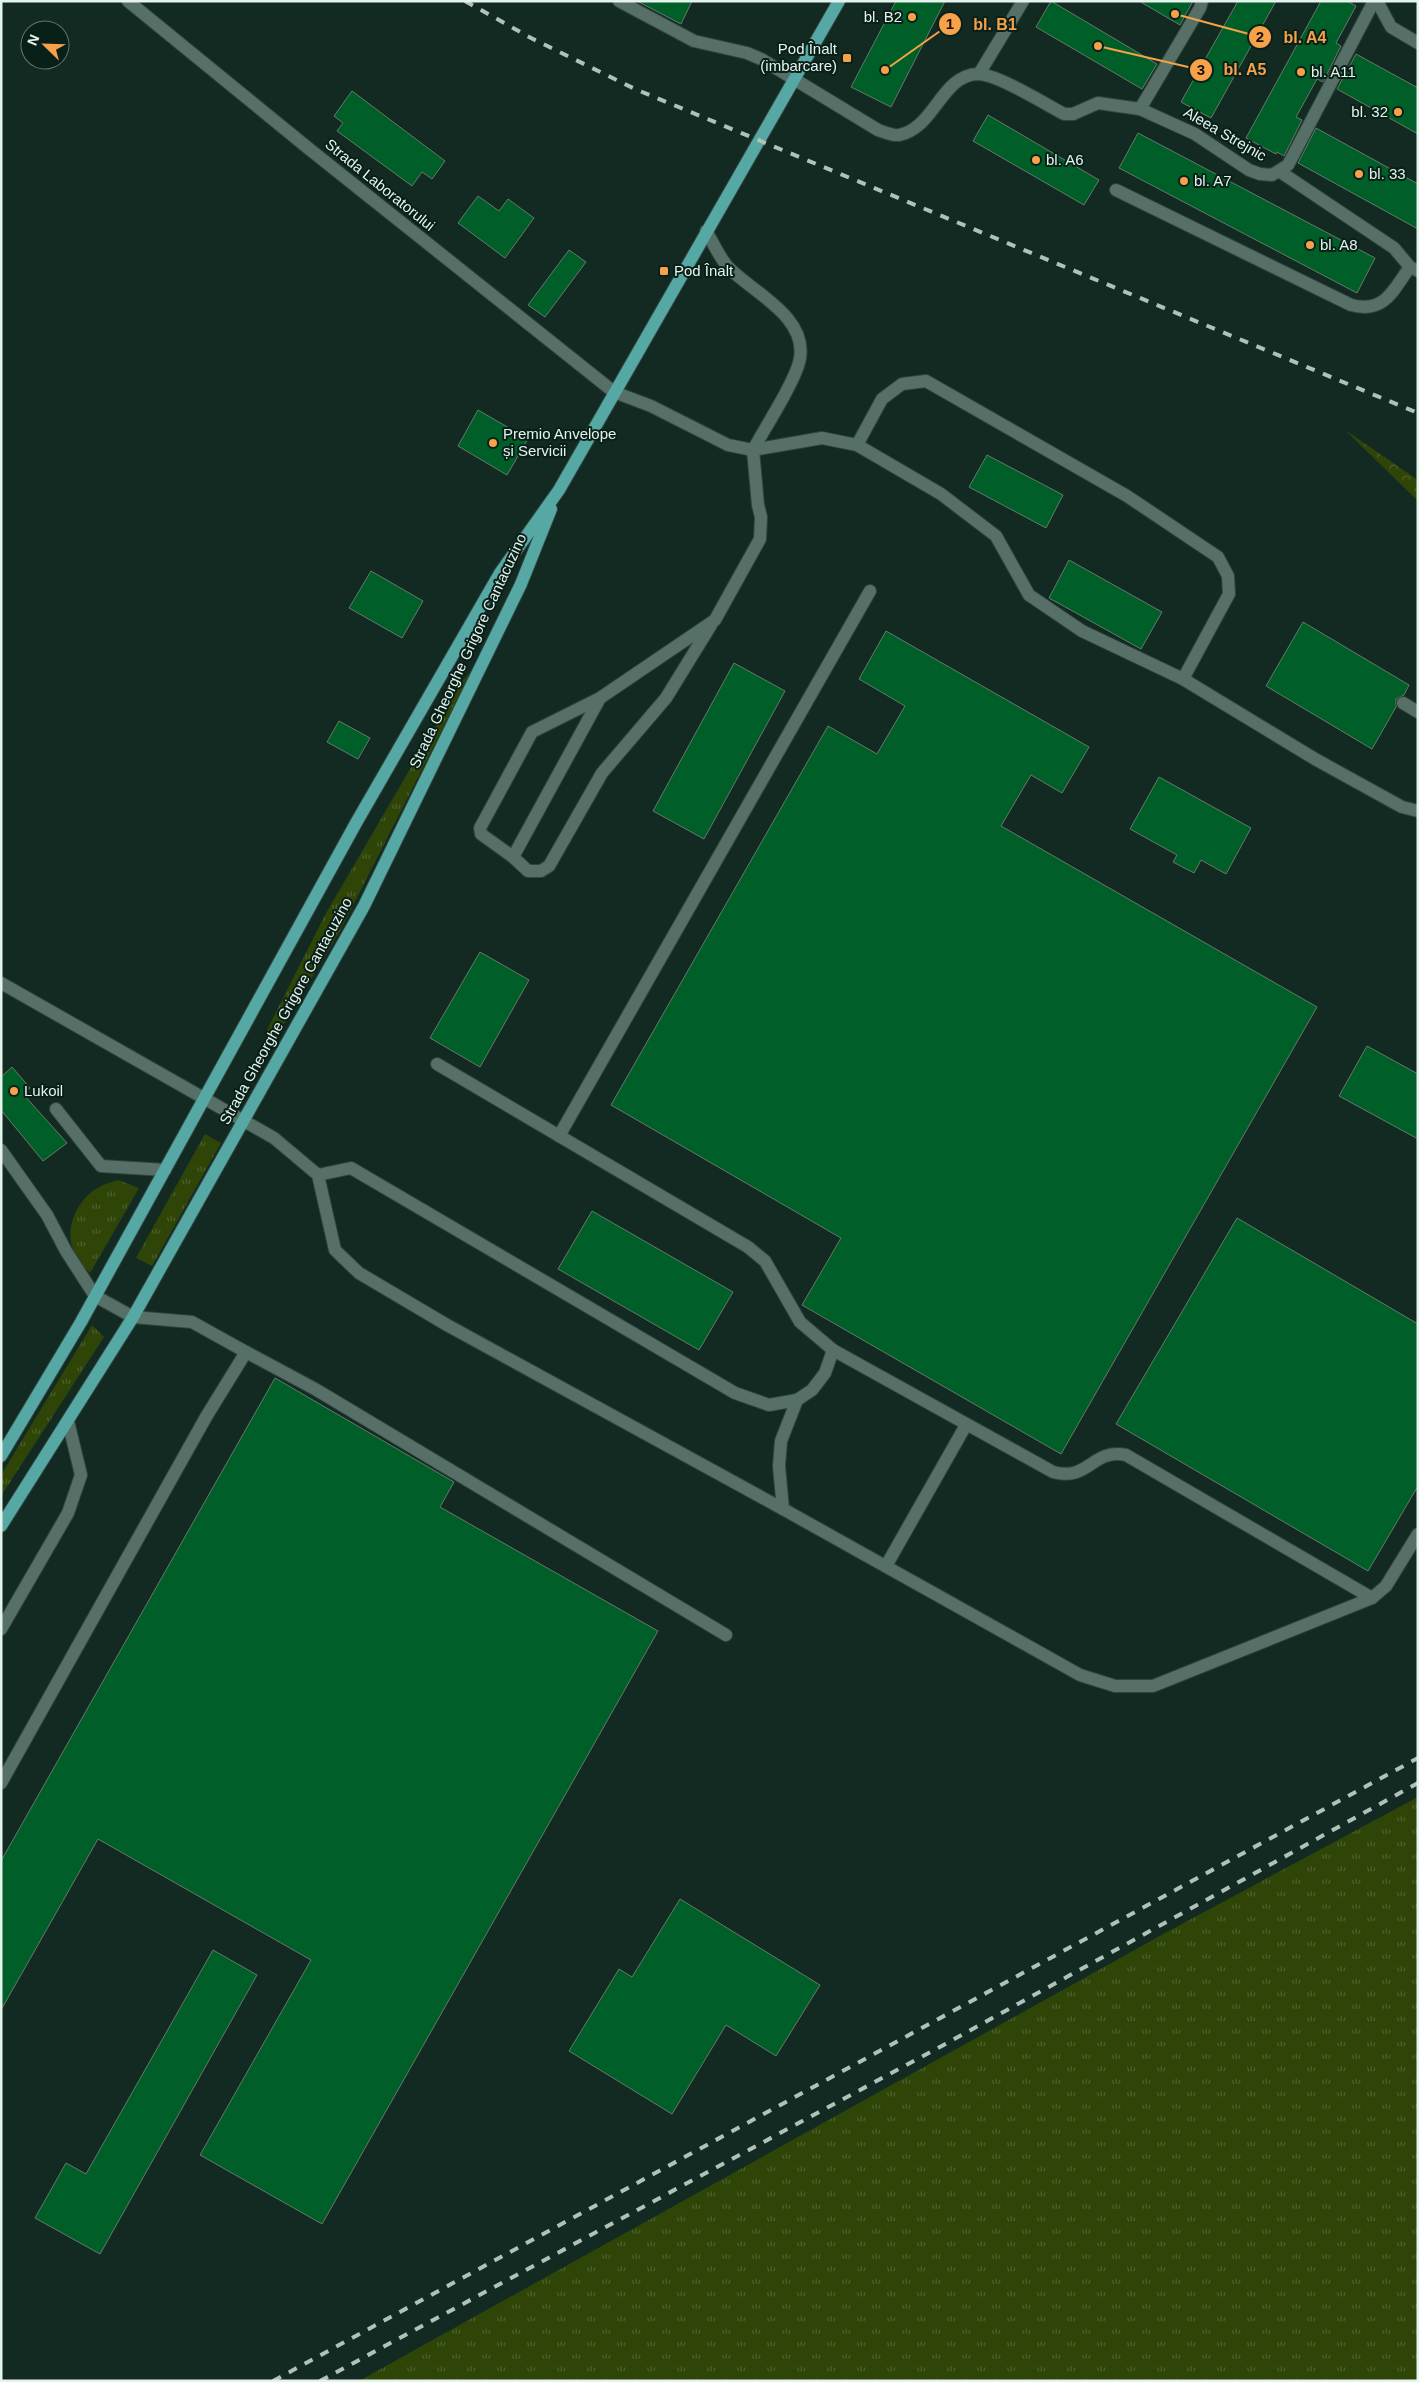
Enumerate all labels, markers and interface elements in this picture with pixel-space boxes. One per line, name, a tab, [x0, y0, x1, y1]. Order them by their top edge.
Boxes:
place label: bl. B2	[864, 8, 902, 25]
callout: bl. B1	[938, 9, 1026, 40]
marker: bl. B2	[906, 11, 918, 23]
text: 1	[946, 15, 954, 32]
text: bl. B1	[973, 16, 1017, 33]
north arrow	[20, 20, 70, 70]
callout: bl. A4	[1248, 22, 1337, 53]
text: 2	[1256, 28, 1264, 45]
text: bl. A4	[1284, 29, 1327, 46]
text: N	[24, 32, 42, 48]
place label: Pod Înalt (imbarcare)	[760, 40, 838, 74]
marker: Pod Înalt (imbarcare)	[841, 52, 853, 64]
callout: bl. A5	[1188, 54, 1277, 85]
text: 3	[1197, 61, 1205, 78]
text: bl. A5	[1224, 61, 1267, 78]
place label: bl. A11	[1311, 63, 1356, 80]
marker: bl. A11	[1295, 66, 1307, 78]
street label: Aleea Strejnic	[1181, 103, 1270, 164]
place label: bl. 32	[1351, 103, 1388, 120]
marker: bl. 32	[1392, 106, 1404, 118]
street label: Strada Laboratorului	[322, 135, 438, 234]
place label: bl. A6	[1046, 151, 1084, 168]
marker: bl. A6	[1030, 154, 1042, 166]
place label: bl. 33	[1369, 165, 1406, 182]
marker: bl. 33	[1353, 168, 1365, 180]
place label: bl. A7	[1194, 172, 1232, 189]
marker: bl. A7	[1178, 175, 1190, 187]
place label: bl. A8	[1320, 236, 1358, 253]
marker: bl. A8	[1304, 239, 1316, 251]
place label: Pod Înalt	[674, 262, 734, 279]
marker: Pod Înalt	[658, 265, 670, 277]
place label: Premio Anvelope și Servicii	[503, 425, 616, 459]
marker: Premio Anvelope și Servicii	[487, 437, 499, 449]
street label: Strada Gheorghe Grigore Cantacuzino	[406, 531, 530, 771]
street label: Strada Gheorghe Grigore Cantacuzino	[216, 894, 355, 1127]
place label: Lukoil	[24, 1082, 63, 1099]
marker: Lukoil	[8, 1085, 20, 1097]

